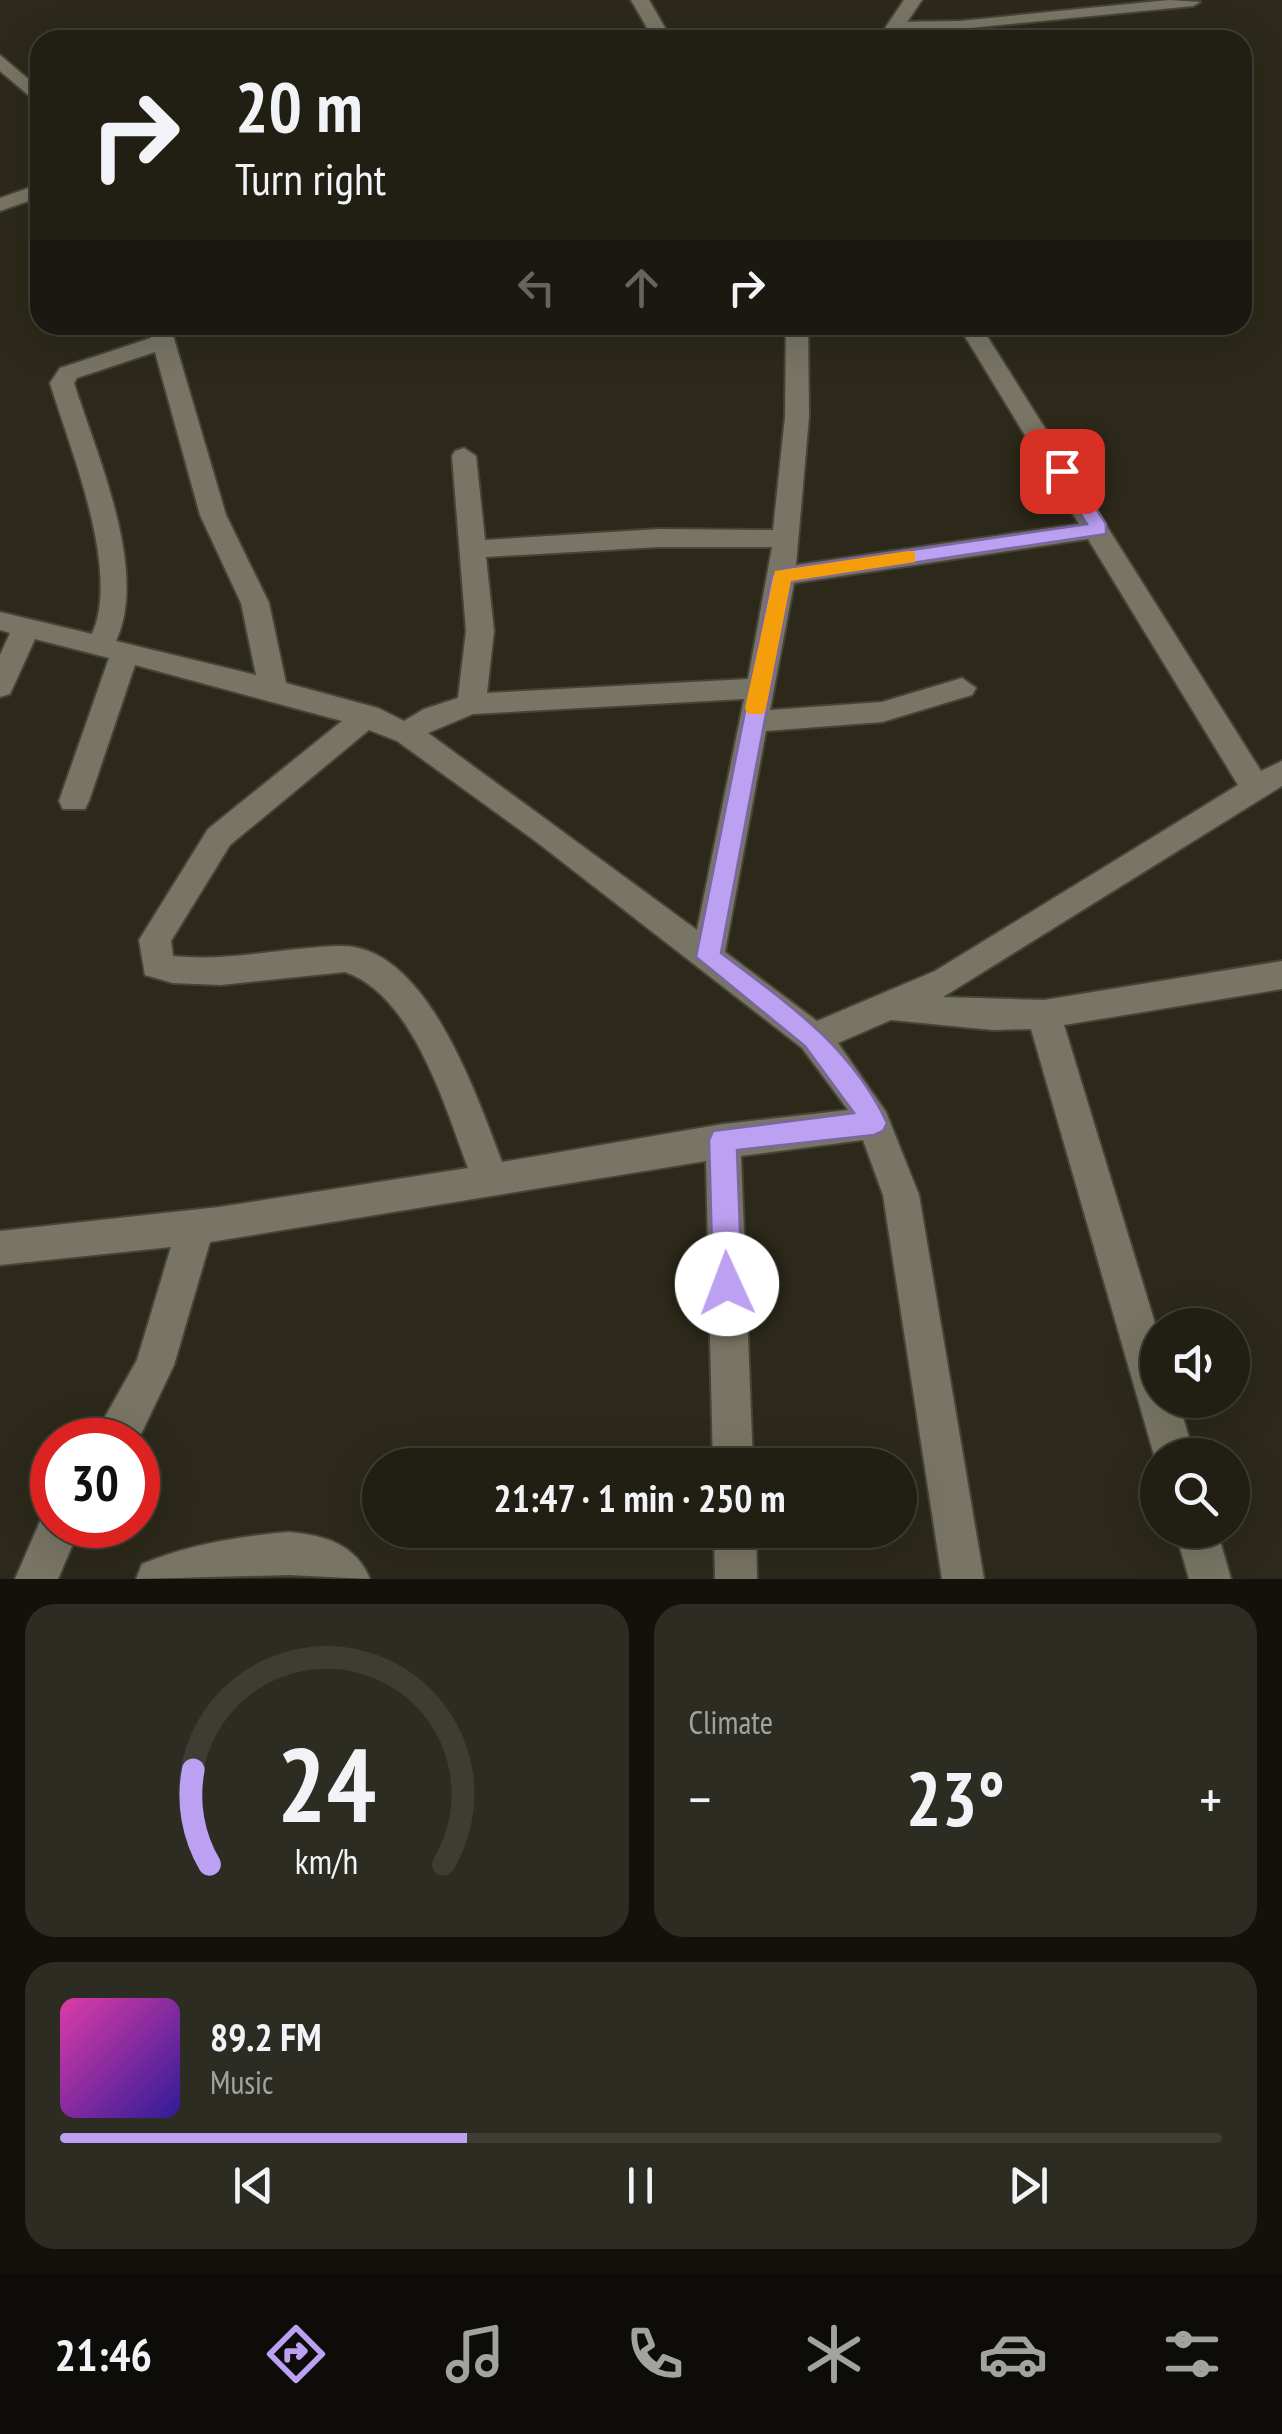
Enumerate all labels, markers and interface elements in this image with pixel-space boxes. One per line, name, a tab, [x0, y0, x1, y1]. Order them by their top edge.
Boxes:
text: 20 m	[235, 61, 363, 151]
icon: right	[70, 70, 200, 200]
text: Turn right	[235, 149, 386, 207]
icon: left	[509, 260, 564, 315]
icon: ahead	[614, 260, 669, 315]
icon: right	[719, 260, 774, 315]
pin	[1020, 429, 1105, 514]
icon: arrive	[1035, 444, 1090, 499]
position arrow	[675, 1232, 779, 1336]
map controls	[1140, 1308, 1250, 1548]
button: sound	[1140, 1308, 1250, 1418]
speed limit sign: 30	[30, 1418, 160, 1548]
button: search	[1140, 1438, 1250, 1548]
text: 21:47 · 1 min · 250 m	[493, 1473, 786, 1522]
text: Climate	[689, 1701, 773, 1743]
text: 24	[277, 1716, 376, 1851]
text: 23°	[906, 1750, 1005, 1847]
text: −	[689, 1763, 711, 1834]
text: +	[1199, 1763, 1222, 1834]
text: km/h	[295, 1838, 358, 1884]
text: 89.2 FM	[210, 2012, 322, 2061]
text: Music	[210, 2061, 273, 2103]
icon: previous	[226, 2158, 281, 2213]
icon: pause	[613, 2158, 668, 2213]
icon: next	[1001, 2158, 1056, 2213]
icon: directions	[261, 2319, 331, 2389]
icon: music	[440, 2319, 510, 2389]
icon: phone	[620, 2319, 690, 2389]
icon: climate	[799, 2319, 869, 2389]
icon: car	[978, 2319, 1048, 2389]
icon: filters	[1157, 2319, 1227, 2389]
text: 21:46	[55, 2325, 152, 2383]

